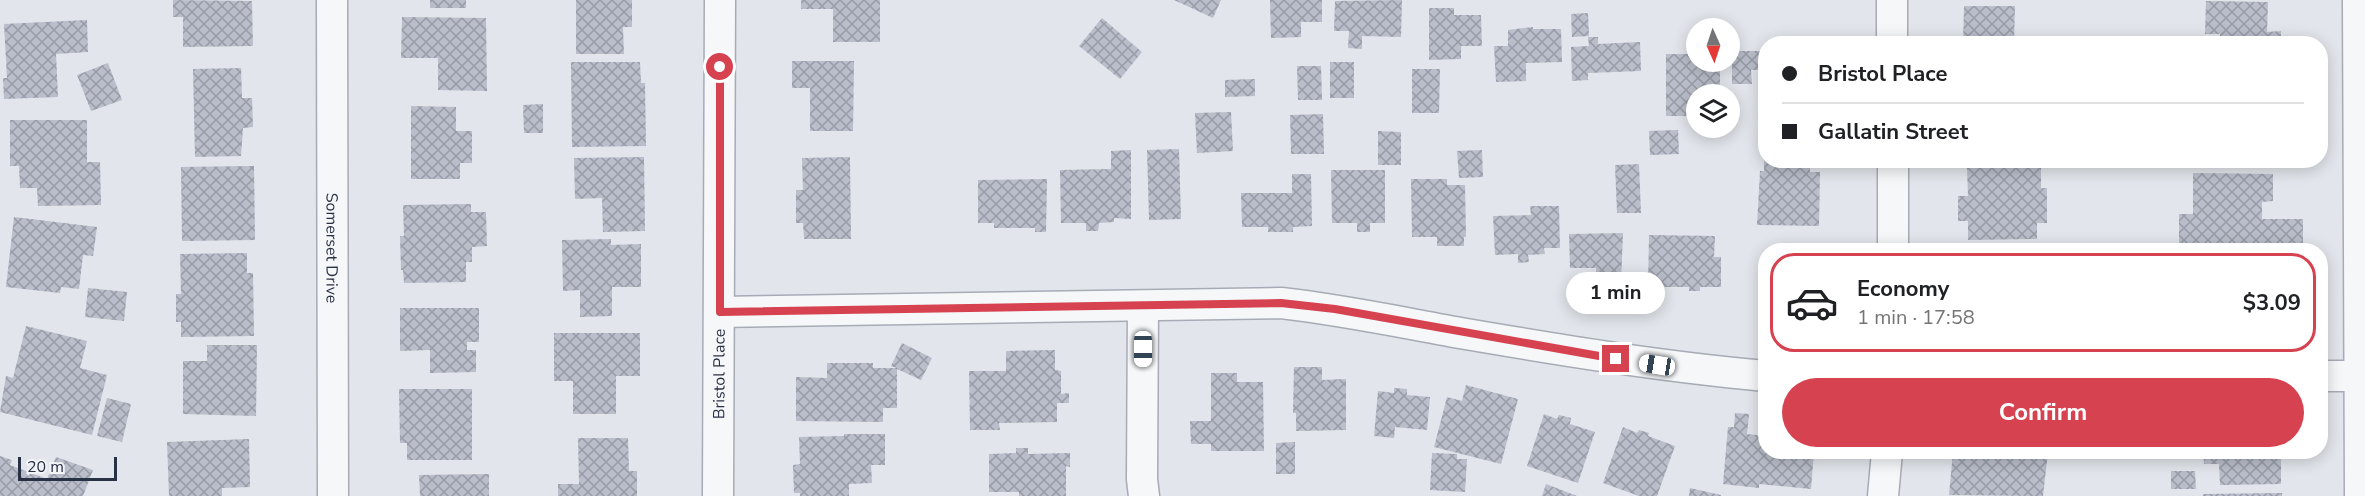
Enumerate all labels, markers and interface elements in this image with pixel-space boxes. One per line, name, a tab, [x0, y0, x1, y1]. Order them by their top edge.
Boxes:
north arrow	[1686, 18, 1740, 72]
map controls	[1686, 18, 1740, 138]
route start	[706, 53, 733, 80]
text: Bristol Place	[1818, 59, 1947, 89]
button: layers	[1686, 84, 1740, 138]
text: Gallatin Street	[1818, 117, 1968, 147]
street label: Somerset Drive	[320, 193, 343, 303]
callout: 1 min	[1566, 272, 1666, 314]
text: Economy	[1857, 274, 1949, 304]
icon: car	[1785, 276, 1839, 330]
text: 1 min	[1590, 279, 1641, 306]
text: $3.09	[2243, 288, 2301, 318]
text: 1 min · 17:58	[1857, 304, 1975, 331]
street label: Bristol Place	[708, 329, 731, 419]
car	[1134, 331, 1152, 367]
route end	[1602, 345, 1629, 372]
car	[1638, 353, 1676, 377]
button: Confirm	[1782, 378, 2304, 447]
scale bar	[18, 454, 117, 482]
text: 20 m	[27, 456, 64, 478]

